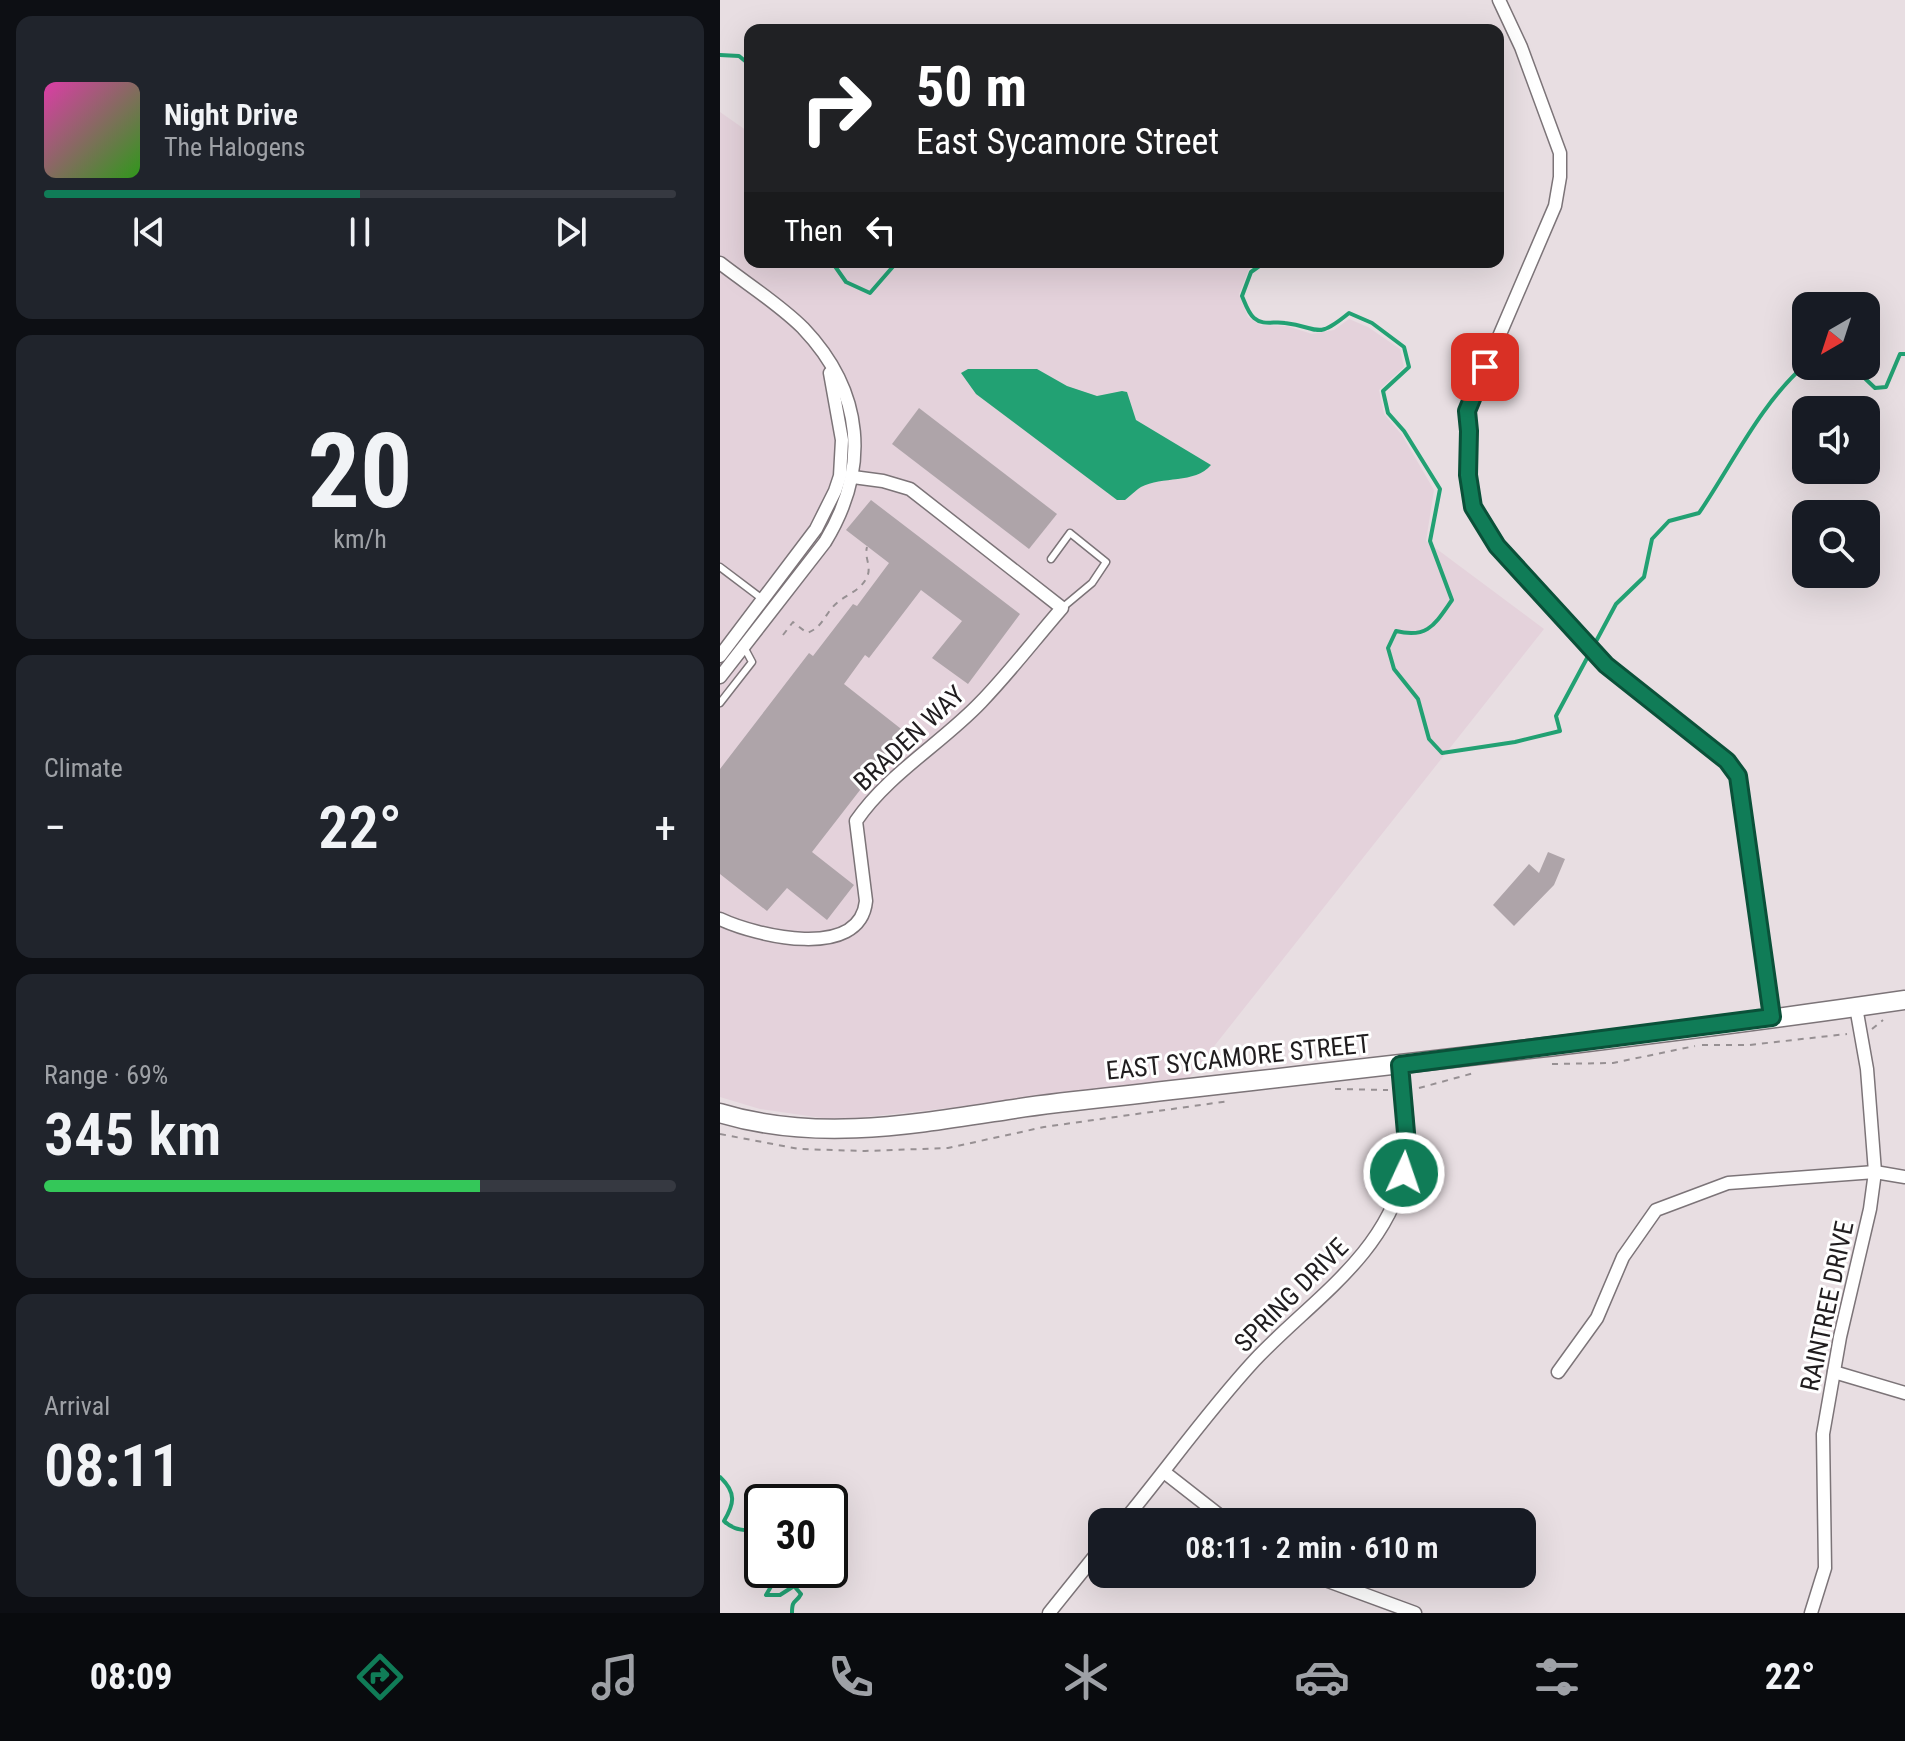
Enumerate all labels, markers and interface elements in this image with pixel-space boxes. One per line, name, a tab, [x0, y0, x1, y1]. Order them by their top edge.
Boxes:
text: 50 m	[916, 54, 1027, 120]
icon: right	[784, 56, 888, 160]
text: Night Drive	[164, 97, 298, 132]
text: East Sycamore Street	[916, 121, 1219, 163]
text: The Halogens	[164, 132, 305, 162]
icon: left	[859, 208, 903, 252]
icon: previous	[127, 210, 171, 254]
icon: pause	[338, 210, 382, 254]
icon: next	[549, 210, 593, 254]
text: Then	[784, 213, 843, 248]
north arrow	[1792, 292, 1880, 380]
map controls	[1792, 292, 1880, 588]
pin	[1451, 333, 1519, 401]
icon: arrive	[1463, 345, 1507, 389]
button: sound	[1792, 396, 1880, 484]
text: 20	[307, 411, 413, 532]
button: search	[1792, 500, 1880, 588]
text: km/h	[333, 524, 387, 554]
street label: BRADEN WAY	[848, 679, 971, 797]
text: Climate	[44, 753, 123, 783]
text: 22°	[318, 792, 402, 863]
text: −	[44, 802, 66, 854]
text: +	[654, 802, 676, 854]
street label: EAST SYCAMORE STREET	[1105, 1028, 1371, 1086]
text: Range · 69%	[44, 1060, 168, 1090]
text: 345 km	[44, 1099, 221, 1170]
position arrow	[1362, 1131, 1446, 1215]
street label: RAINTREE DRIVE	[1794, 1218, 1860, 1394]
street label: SPRING DRIVE	[1228, 1232, 1354, 1358]
text: Arrival	[44, 1391, 110, 1421]
text: 08:11	[44, 1430, 181, 1501]
speed limit sign: 30	[744, 1484, 848, 1588]
text: 08:11 · 2 min · 610 m	[1185, 1530, 1439, 1565]
icon: directions	[352, 1649, 408, 1705]
icon: music	[587, 1649, 643, 1705]
icon: phone	[823, 1649, 879, 1705]
icon: climate	[1058, 1649, 1114, 1705]
icon: car	[1294, 1649, 1350, 1705]
icon: filters	[1529, 1649, 1585, 1705]
text: 08:09	[90, 1656, 172, 1698]
text: 22°	[1765, 1656, 1815, 1698]

